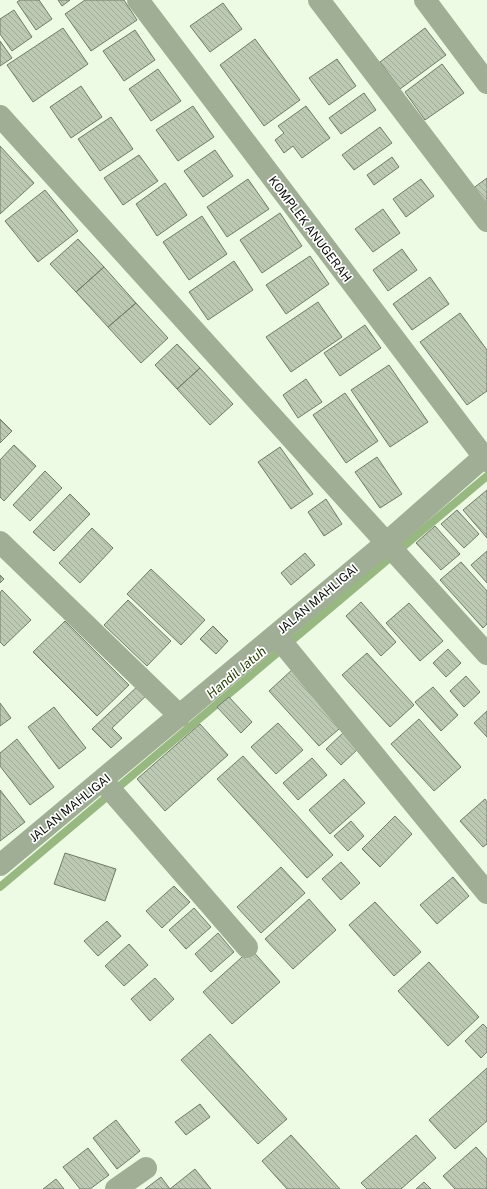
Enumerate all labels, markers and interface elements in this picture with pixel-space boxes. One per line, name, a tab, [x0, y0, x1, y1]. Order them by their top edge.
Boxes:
street label: KOMPLEK ANUGERAH	[266, 173, 354, 285]
street label: JALAN MAHLIGAI	[275, 562, 361, 636]
water label: Handil Jatuh	[204, 643, 269, 702]
street label: JALAN MAHLIGAI	[27, 771, 113, 845]

